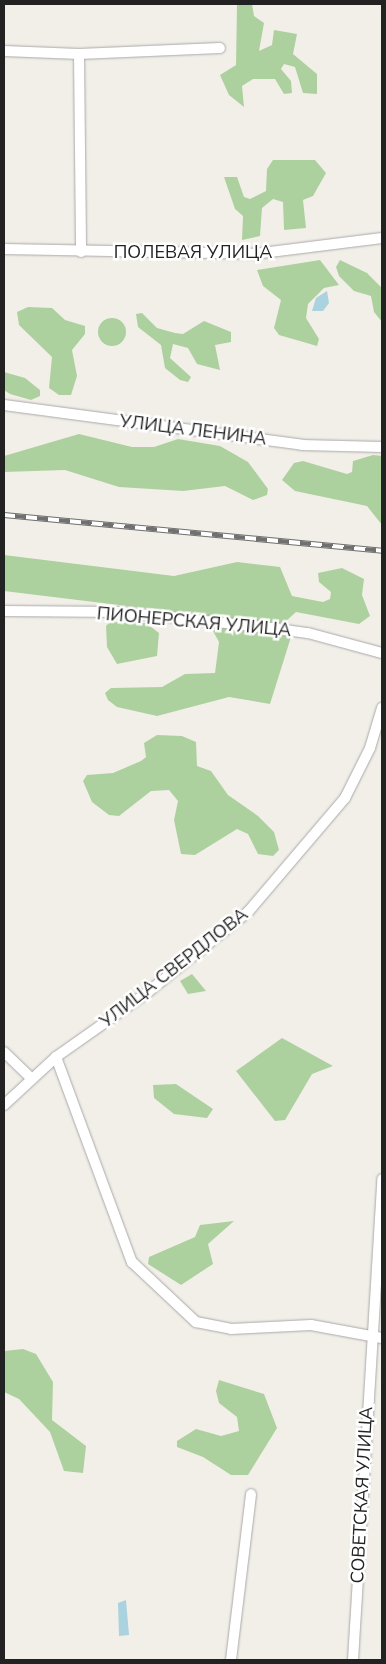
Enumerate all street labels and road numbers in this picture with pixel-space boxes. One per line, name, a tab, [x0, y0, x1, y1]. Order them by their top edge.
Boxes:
street label: ПОЛЕВАЯ УЛИЦА	[114, 241, 272, 263]
street label: УЛИЦА ЛЕНИНА	[118, 410, 268, 450]
street label: ПИОНЕРСКАЯ УЛИЦА	[96, 603, 292, 641]
street label: УЛИЦА СВЕРДЛОВА	[96, 904, 252, 1032]
street label: СОВЕТСКАЯ УЛИЦА	[347, 1406, 377, 1584]

